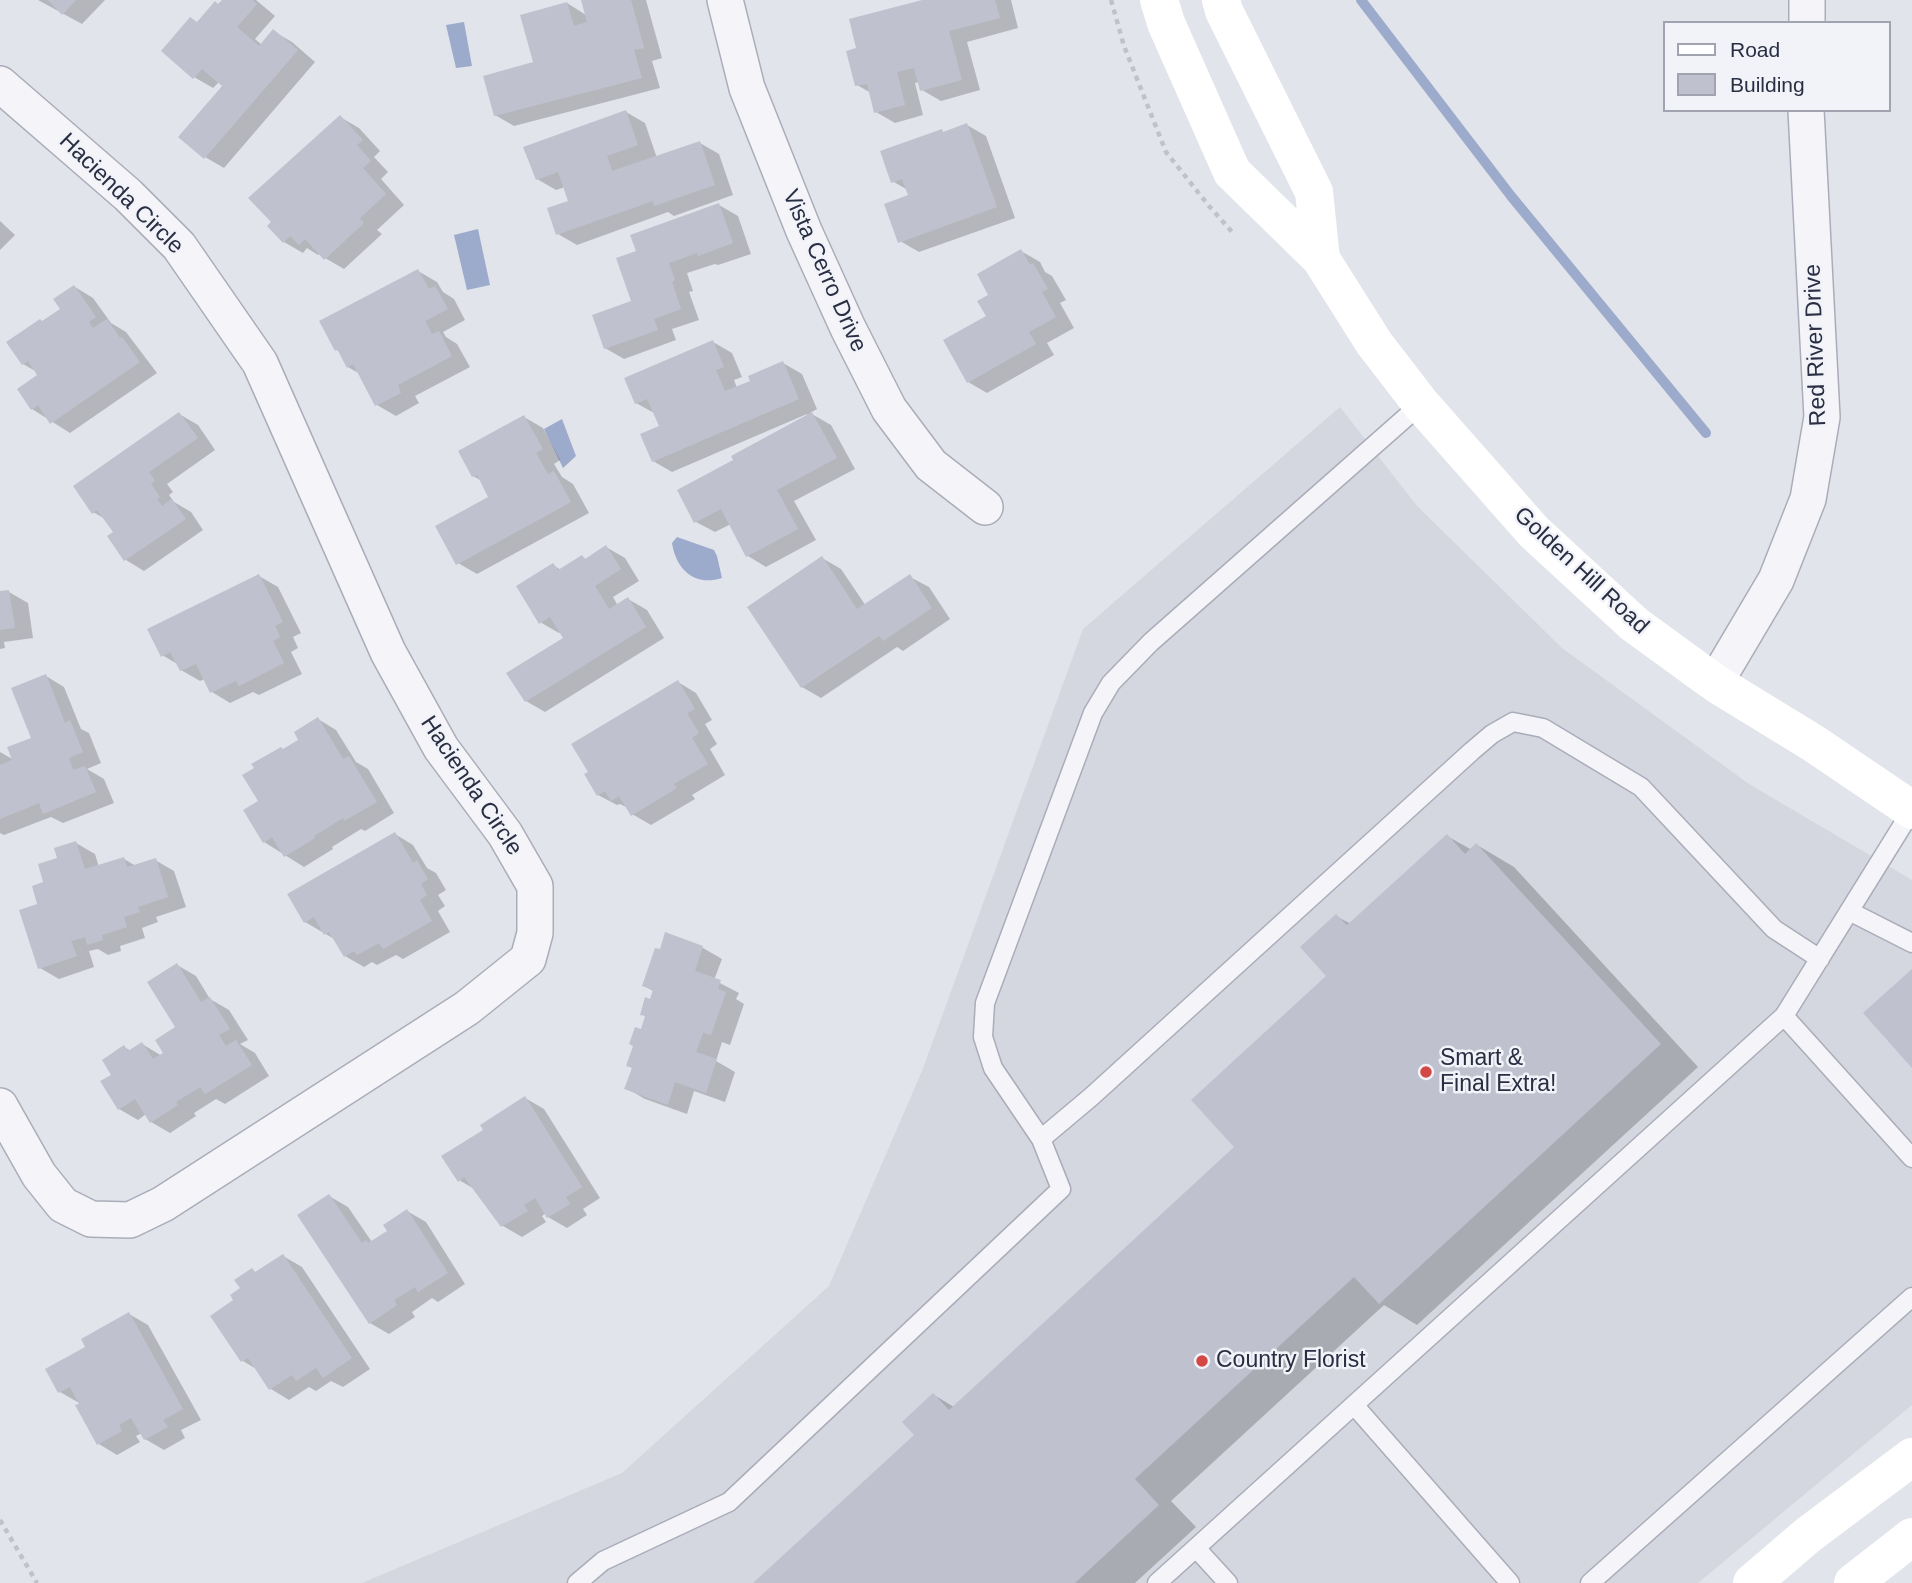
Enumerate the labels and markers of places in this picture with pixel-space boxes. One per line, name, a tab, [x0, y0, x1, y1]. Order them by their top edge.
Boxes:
place label: Smart & Final Extra!	[1440, 1045, 1556, 1099]
marker: Smart & Final Extra!	[1418, 1064, 1434, 1080]
place label: Country Florist	[1216, 1347, 1366, 1375]
marker: Country Florist	[1194, 1353, 1210, 1369]

